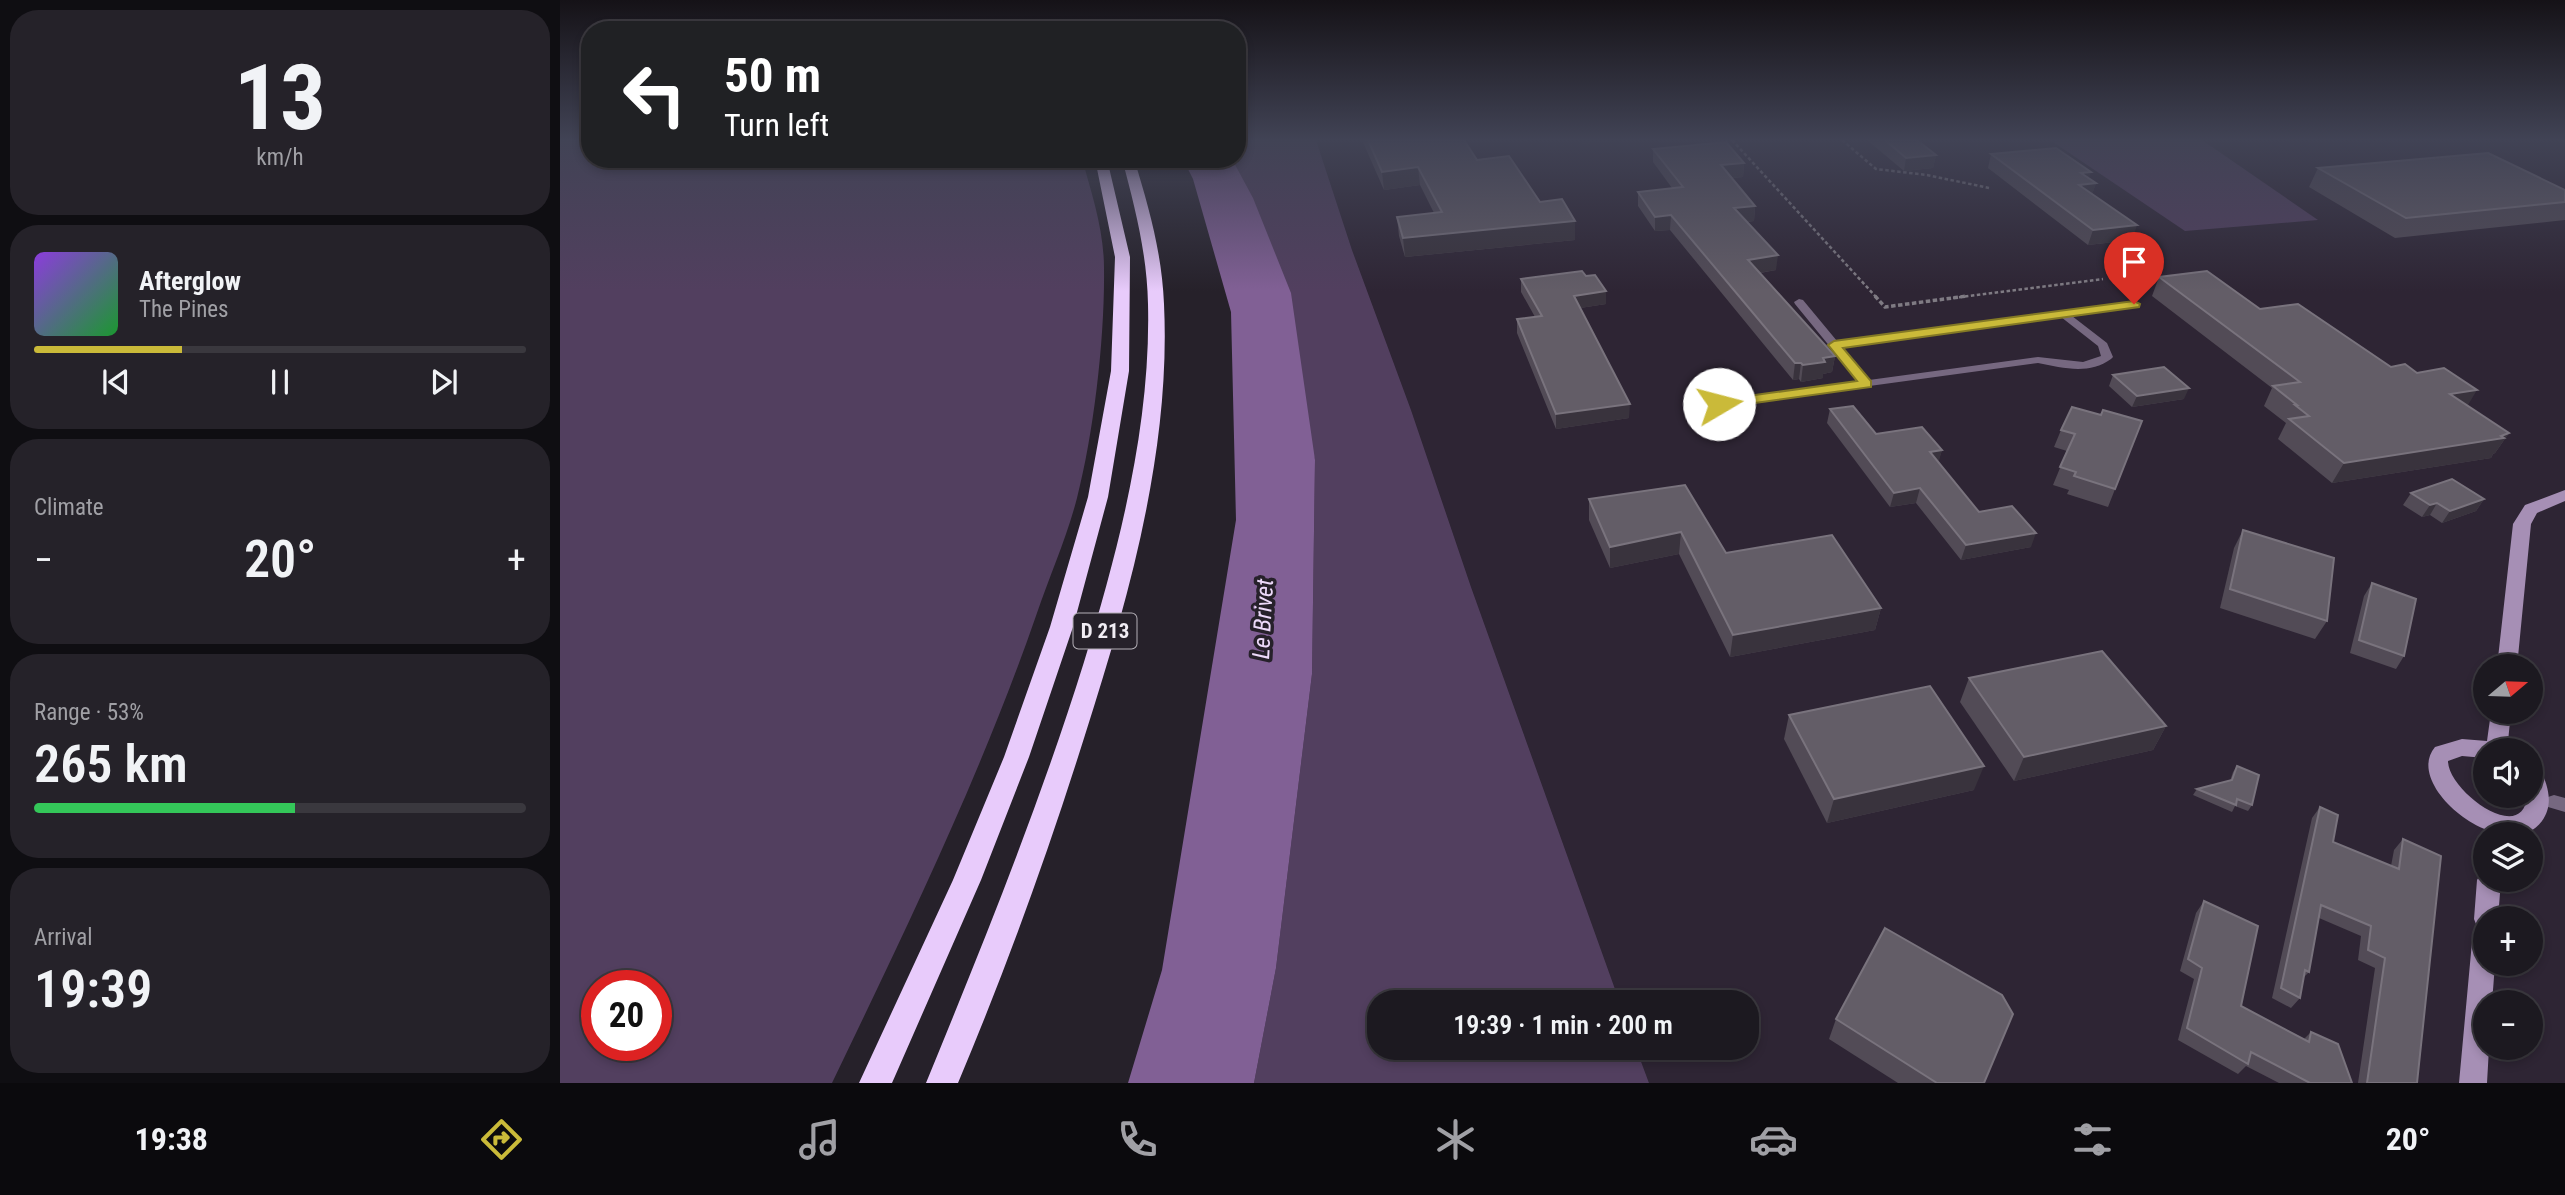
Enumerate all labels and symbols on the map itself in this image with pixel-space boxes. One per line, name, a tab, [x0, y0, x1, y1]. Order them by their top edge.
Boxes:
pin	[2104, 232, 2164, 304]
position arrow	[1682, 367, 1756, 441]
water label: Le Brivet	[1247, 578, 1279, 660]
road number: D 213	[1074, 614, 1136, 648]
north arrow	[2473, 654, 2543, 724]
speed limit sign: 20	[581, 970, 672, 1061]

